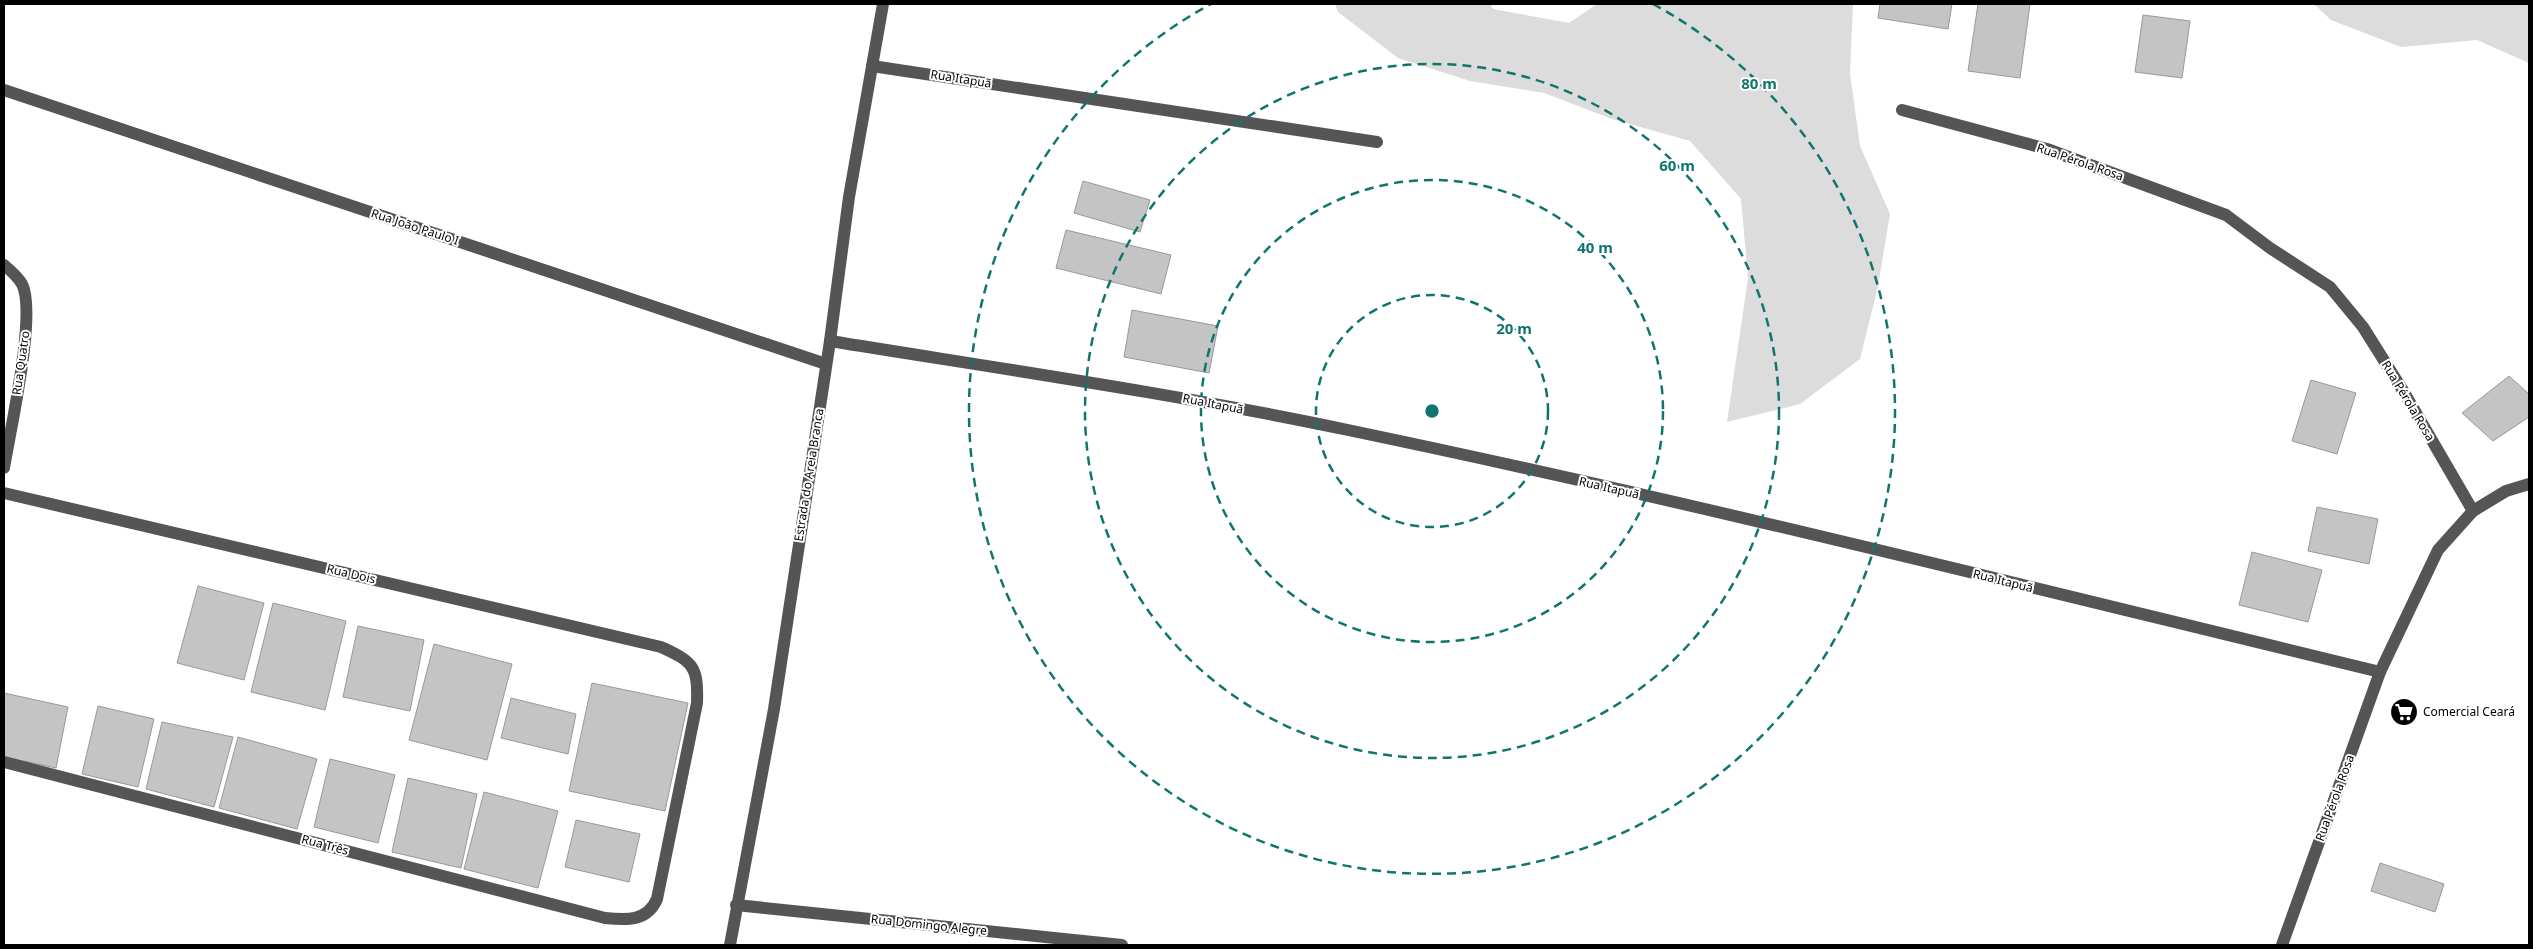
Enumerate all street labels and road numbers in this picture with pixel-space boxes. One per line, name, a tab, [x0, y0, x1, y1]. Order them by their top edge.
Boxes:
street label: Rua Itapuã	[929, 65, 993, 92]
street label: Rua Pérola Rosa	[2034, 139, 2126, 184]
street label: Rua João Paulo I	[369, 204, 461, 249]
street label: Rua Quatro	[8, 330, 33, 396]
street label: Rua Pérola Rosa	[2378, 357, 2439, 444]
street label: Rua Itapuã	[1181, 389, 1245, 418]
street label: Estrada do Areia Branca	[790, 407, 827, 543]
street label: Rua Itapuã	[1577, 472, 1641, 503]
street label: Rua Dois	[325, 560, 377, 587]
street label: Rua Itapuã	[1971, 565, 2035, 596]
street label: Rua Pérola Rosa	[2311, 752, 2358, 843]
street label: Rua Três	[300, 830, 351, 859]
street label: Rua Domingo Alegre	[870, 910, 988, 939]

